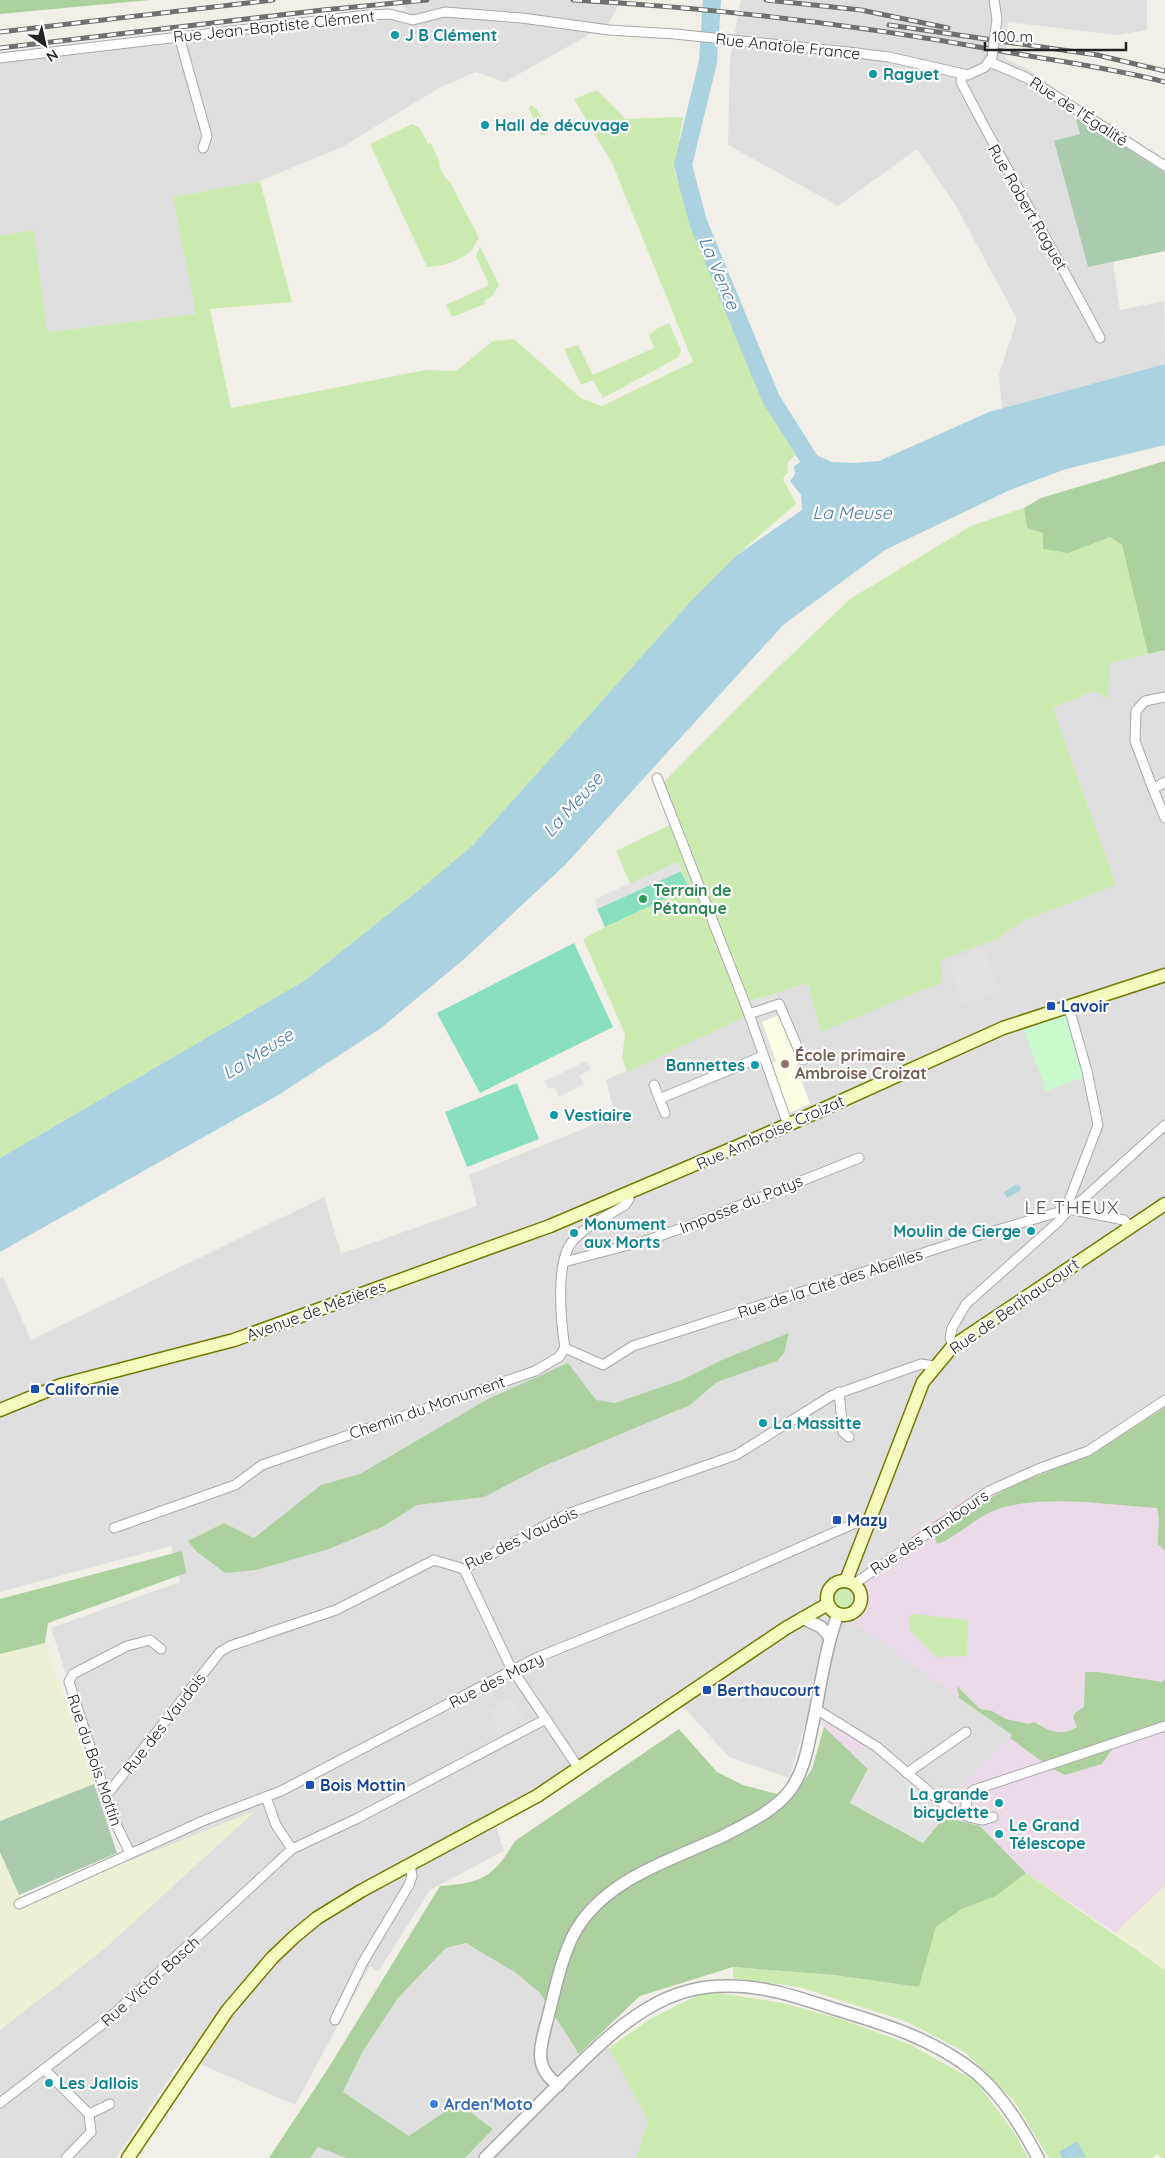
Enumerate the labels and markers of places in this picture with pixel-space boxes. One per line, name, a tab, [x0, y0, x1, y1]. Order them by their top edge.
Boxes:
place label: J B Clément	[405, 25, 497, 45]
marker: J B Clément	[389, 29, 401, 41]
place label: Raguet	[883, 64, 940, 84]
marker: Raguet	[867, 68, 879, 80]
place label: Hall de décuvage	[495, 115, 629, 135]
marker: Hall de décuvage	[479, 119, 491, 131]
place label: Terrain de Pétanque	[653, 880, 732, 918]
marker: Terrain de Pétanque	[637, 893, 649, 905]
place label: Lavoir	[1061, 996, 1110, 1016]
marker: Lavoir	[1045, 1000, 1057, 1012]
place label: École primaire Ambroise Croizat	[795, 1045, 927, 1083]
place label: Bannettes	[666, 1055, 745, 1075]
marker: École primaire Ambroise Croizat	[779, 1058, 791, 1070]
marker: Bannettes	[749, 1059, 761, 1071]
place label: Vestiaire	[564, 1105, 632, 1125]
marker: Vestiaire	[548, 1109, 560, 1121]
place label: Monument aux Morts	[584, 1214, 666, 1252]
place label: Moulin de Cierge	[893, 1221, 1021, 1241]
marker: Moulin de Cierge	[1025, 1225, 1037, 1237]
marker: Monument aux Morts	[568, 1227, 580, 1239]
place label: Californie	[45, 1379, 119, 1399]
marker: Californie	[29, 1383, 41, 1395]
place label: La Massitte	[773, 1413, 861, 1433]
marker: La Massitte	[757, 1417, 769, 1429]
place label: Mazy	[847, 1510, 887, 1530]
marker: Mazy	[831, 1514, 843, 1526]
place label: Berthaucourt	[717, 1680, 820, 1700]
marker: Berthaucourt	[701, 1684, 713, 1696]
place label: Bois Mottin	[320, 1775, 406, 1795]
marker: Bois Mottin	[304, 1779, 316, 1791]
place label: La grande bicyclette	[909, 1784, 989, 1822]
marker: La grande bicyclette	[993, 1797, 1005, 1809]
place label: Le Grand Télescope	[1009, 1815, 1086, 1853]
marker: Le Grand Télescope	[993, 1828, 1005, 1840]
place label: Les Jallois	[59, 2073, 139, 2093]
marker: Les Jallois	[43, 2077, 55, 2089]
place label: Arden'Moto	[444, 2094, 533, 2114]
marker: Arden'Moto	[428, 2098, 440, 2110]

